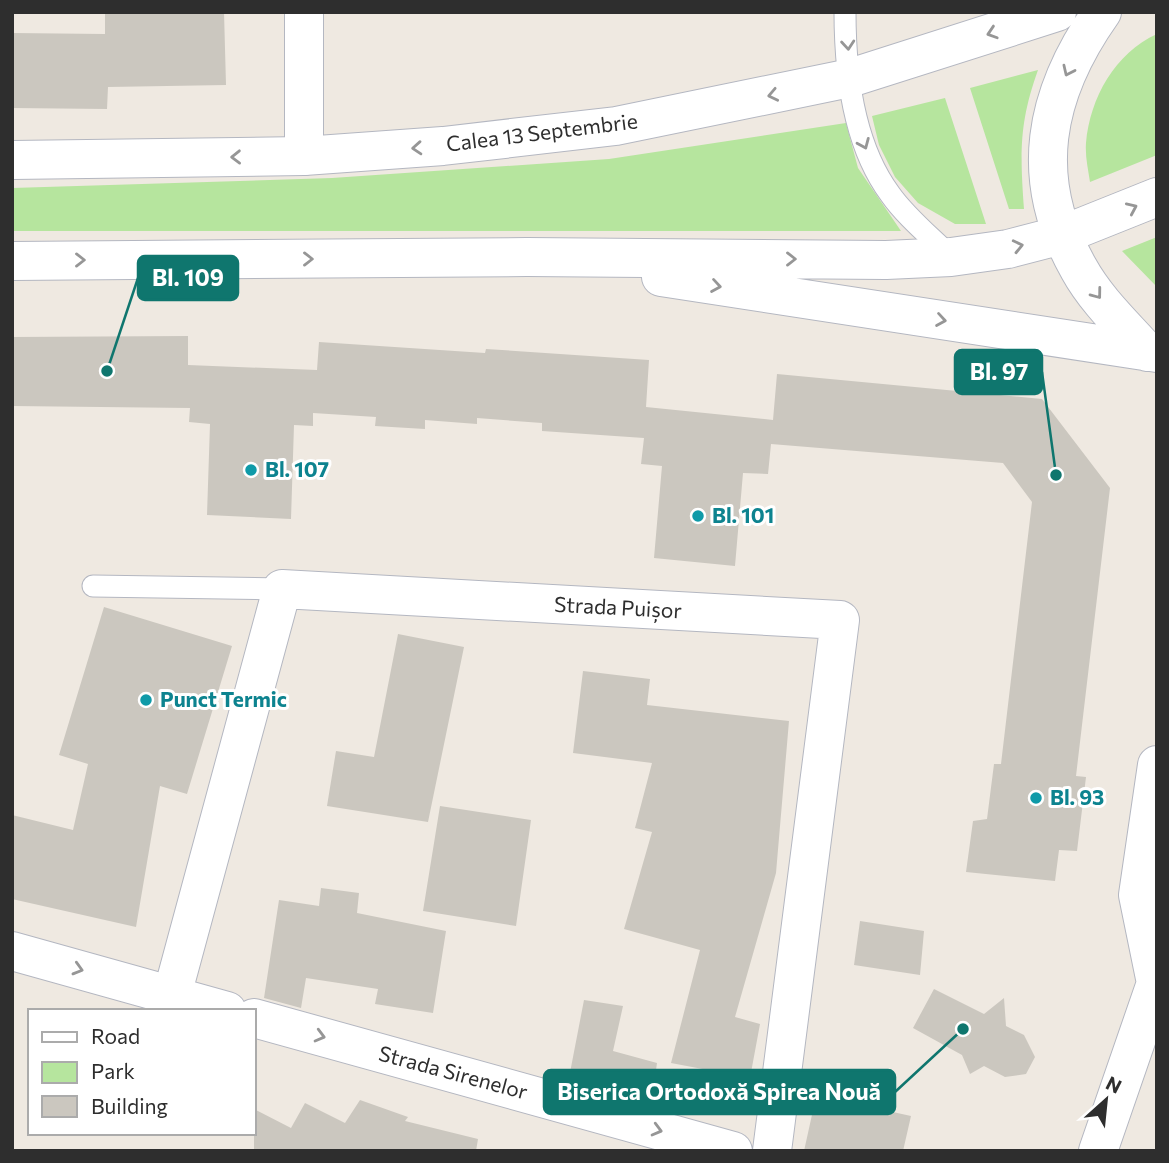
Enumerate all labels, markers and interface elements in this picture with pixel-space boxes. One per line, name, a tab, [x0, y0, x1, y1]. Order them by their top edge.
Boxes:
one-way arrow	[987, 25, 999, 40]
one-way arrow	[840, 40, 855, 51]
one-way arrow	[1062, 64, 1076, 76]
one-way arrow	[767, 86, 779, 101]
street label: Calea 13 Septembrie	[445, 107, 639, 156]
one-way arrow	[855, 138, 869, 150]
one-way arrow	[411, 140, 422, 155]
one-way arrow	[230, 149, 241, 165]
one-way arrow	[1125, 202, 1137, 216]
one-way arrow	[1012, 240, 1024, 254]
one-way arrow	[303, 251, 314, 266]
one-way arrow	[787, 251, 797, 267]
one-way arrow	[76, 252, 86, 268]
callout: Bl. 109	[138, 256, 238, 300]
text: Bl. 109	[152, 263, 224, 291]
one-way arrow	[710, 278, 722, 293]
one-way arrow	[1088, 286, 1101, 298]
one-way arrow	[935, 312, 946, 327]
callout: Bl. 97	[955, 350, 1042, 394]
text: Bl. 97	[970, 357, 1028, 385]
place label: Bl. 107	[265, 456, 329, 481]
marker: Bl. 107	[243, 462, 259, 478]
place label: Bl. 101	[712, 502, 774, 527]
marker: Bl. 101	[690, 508, 706, 524]
street label: Strada Puișor	[554, 591, 683, 624]
place label: Punct Termic	[160, 686, 287, 711]
marker: Punct Termic	[138, 692, 154, 708]
place label: Bl. 93	[1050, 784, 1104, 809]
marker: Bl. 93	[1028, 790, 1044, 806]
one-way arrow	[72, 961, 84, 976]
legend	[28, 1009, 256, 1135]
text: Road	[91, 1023, 140, 1048]
one-way arrow	[313, 1028, 325, 1043]
street label: Strada Sirenelor	[376, 1040, 531, 1103]
text: Park	[91, 1058, 135, 1083]
north arrow	[1071, 1065, 1141, 1135]
callout: Biserica Ortodoxă Spirea Nouă	[544, 1070, 895, 1114]
text: N	[1102, 1071, 1126, 1098]
text: Biserica Ortodoxă Spirea Nouă	[557, 1077, 881, 1105]
text: Building	[91, 1093, 168, 1118]
one-way arrow	[651, 1121, 663, 1136]

